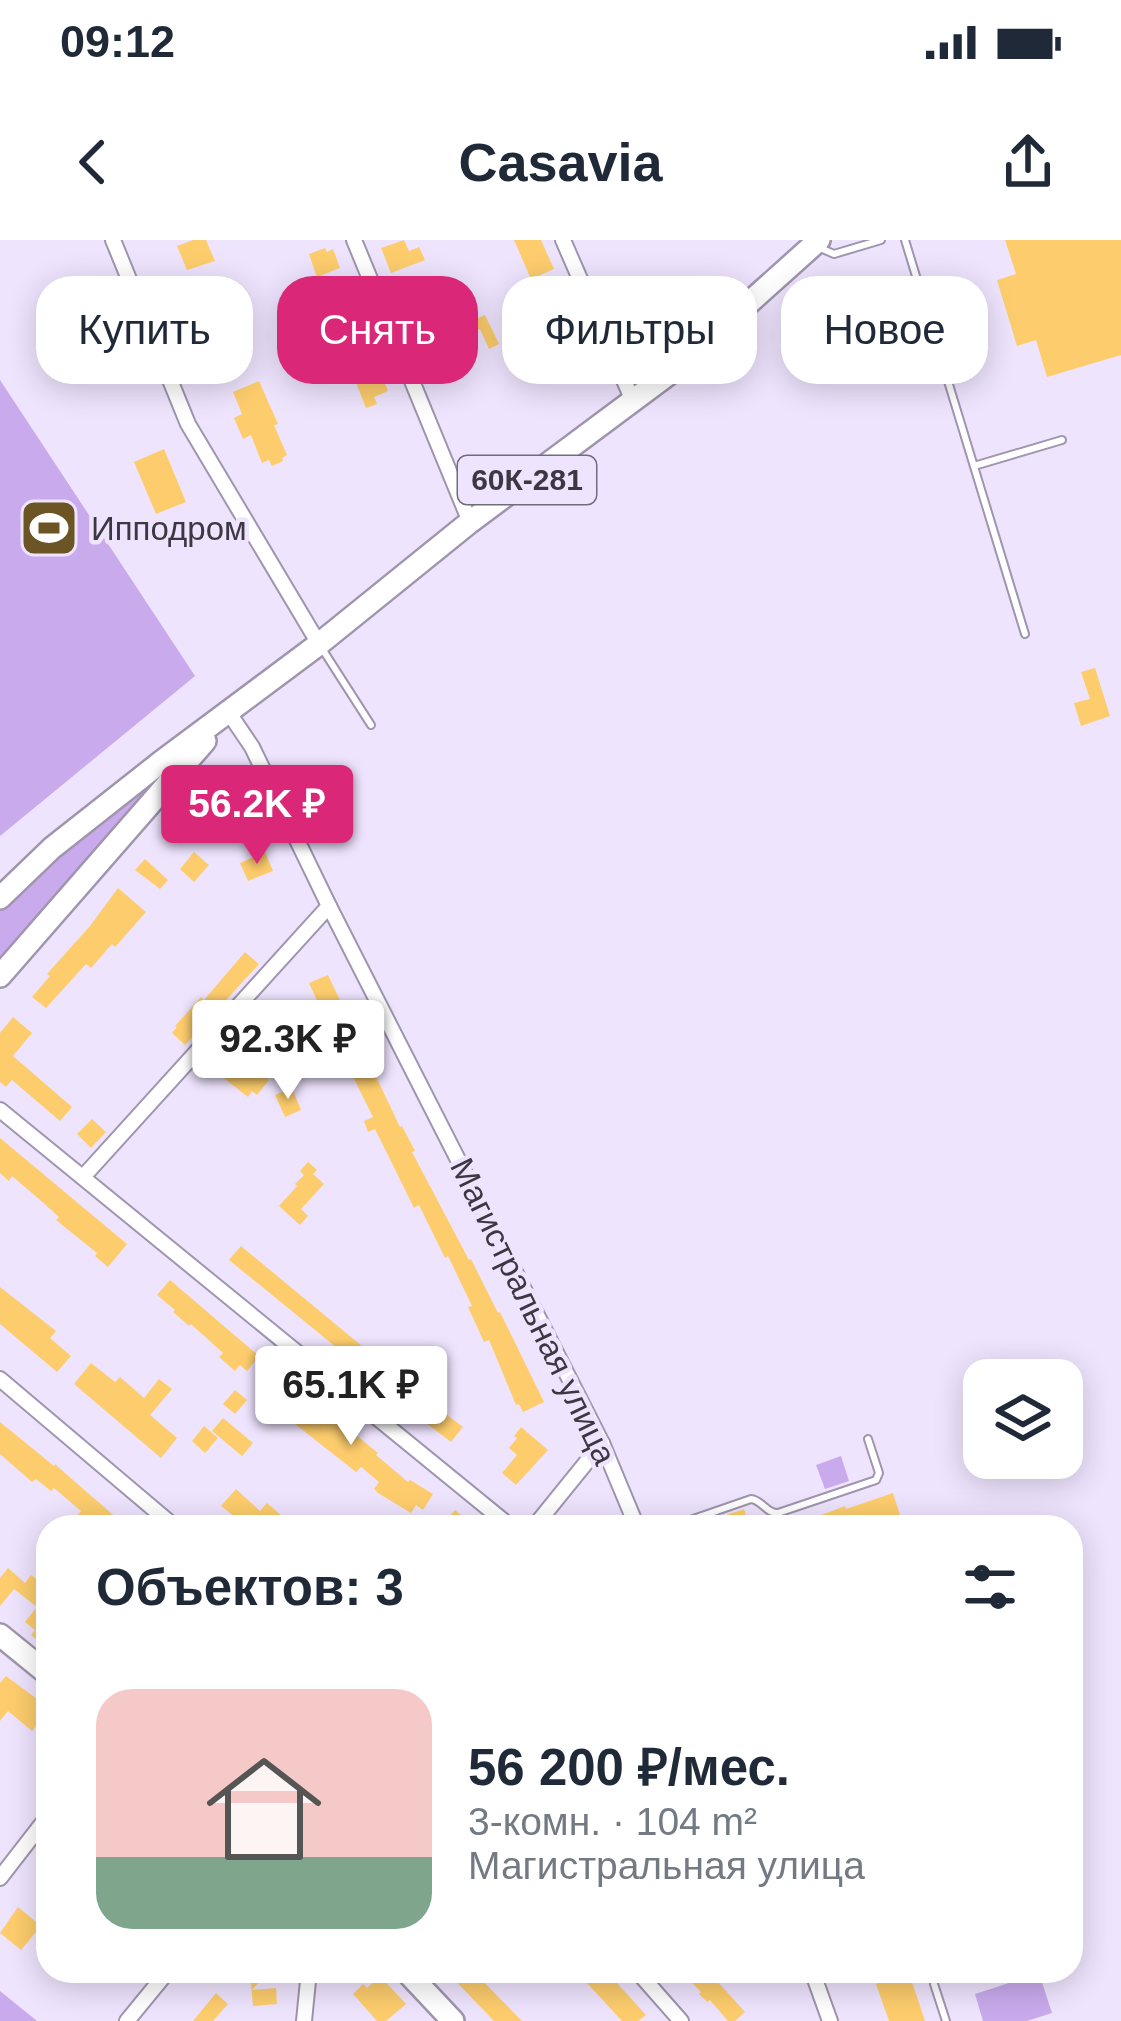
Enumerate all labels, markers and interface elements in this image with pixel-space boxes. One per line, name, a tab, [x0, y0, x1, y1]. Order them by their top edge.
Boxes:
text: 09:12	[60, 16, 175, 67]
icon: back	[60, 129, 126, 195]
icon: share	[995, 129, 1061, 195]
text: Casavia	[458, 132, 663, 192]
chip: Купить	[36, 276, 253, 384]
chip: Снять	[277, 276, 478, 384]
chip: Фильтры	[502, 276, 757, 384]
chip: Новое	[781, 276, 988, 384]
road number: 60К-281	[458, 456, 596, 504]
sports icon: Ипподром	[18, 497, 80, 559]
place label: Ипподром	[91, 510, 247, 547]
pin: 56.2K ₽	[146, 765, 368, 867]
text: 56.2K ₽	[188, 782, 326, 825]
pin: 92.3K ₽	[177, 1000, 399, 1102]
text: 92.3K ₽	[219, 1017, 357, 1060]
street label: Магистральная улица	[443, 1152, 624, 1471]
pin: 65.1K ₽	[240, 1346, 462, 1448]
map controls	[963, 1359, 1083, 1479]
button: layers	[963, 1359, 1083, 1479]
text: 65.1K ₽	[282, 1363, 420, 1406]
icon: filters	[957, 1554, 1023, 1620]
text: Объектов: 3	[96, 1559, 404, 1616]
icon: home	[192, 1737, 336, 1881]
text: 56 200 ₽/мес.	[468, 1739, 790, 1796]
text: 3-комн. · 104 m²	[468, 1800, 757, 1843]
text: Магистральная улица	[468, 1844, 865, 1887]

